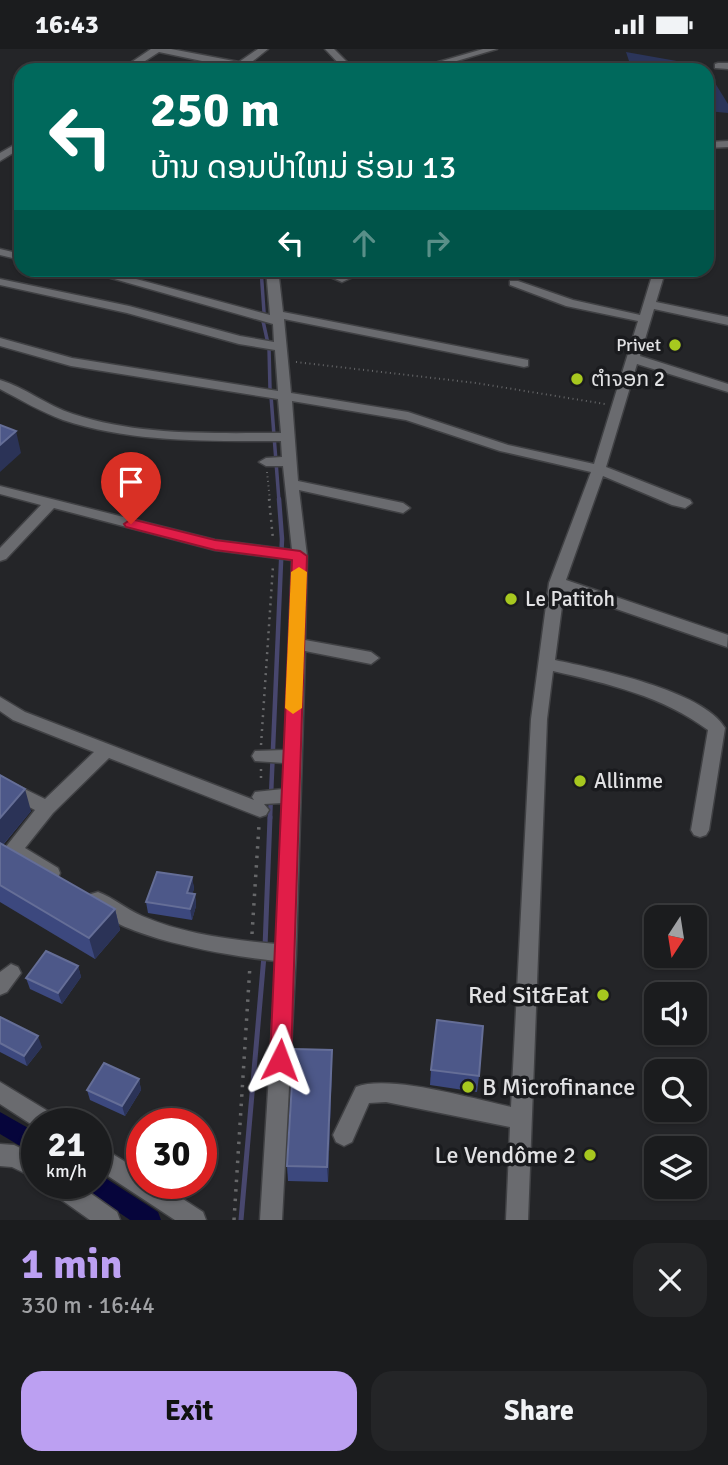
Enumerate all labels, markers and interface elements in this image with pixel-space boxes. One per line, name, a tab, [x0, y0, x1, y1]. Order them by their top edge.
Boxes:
text: 16:43	[35, 9, 99, 41]
text: 250 m	[150, 80, 280, 140]
icon: left	[35, 91, 126, 182]
text: ບ້ານ ດອນປ່າໃຫມ່ ຮ່ອມ 13	[150, 148, 456, 187]
icon: left	[272, 224, 310, 262]
icon: ahead	[345, 224, 383, 262]
icon: right	[418, 224, 456, 262]
place label: Privet	[616, 334, 661, 356]
marker: Privet	[667, 337, 683, 353]
place label: ຕຳຈອກ 2	[591, 366, 665, 392]
marker: ຕຳຈອກ 2	[569, 371, 585, 387]
pin	[101, 452, 161, 524]
icon: arrive	[112, 463, 150, 501]
place label: Le Patitoh	[525, 586, 615, 612]
marker: Le Patitoh	[503, 591, 519, 607]
place label: Allinme	[594, 768, 663, 794]
marker: Allinme	[572, 773, 588, 789]
north arrow	[644, 905, 707, 968]
map controls	[644, 905, 707, 1199]
place label: Red Sit&Eat	[468, 980, 589, 1010]
button: sound	[644, 982, 707, 1045]
marker: Red Sit&Eat	[595, 987, 611, 1003]
position arrow	[243, 1023, 317, 1097]
button: search	[644, 1059, 707, 1122]
place label: B Microfinance	[482, 1072, 635, 1102]
marker: B Microfinance	[460, 1079, 476, 1095]
speed limit sign: 30	[126, 1108, 217, 1199]
text: 21	[48, 1123, 85, 1166]
button: layers	[644, 1136, 707, 1199]
place label: Le Vendôme 2	[435, 1140, 576, 1170]
marker: Le Vendôme 2	[582, 1147, 598, 1163]
text: km/h	[46, 1160, 87, 1182]
text: 1 min	[21, 1239, 122, 1290]
button: close	[633, 1243, 707, 1317]
text: 330 m · 16:44	[21, 1291, 155, 1320]
button: Exit	[21, 1371, 357, 1451]
button: Share	[371, 1371, 707, 1451]

